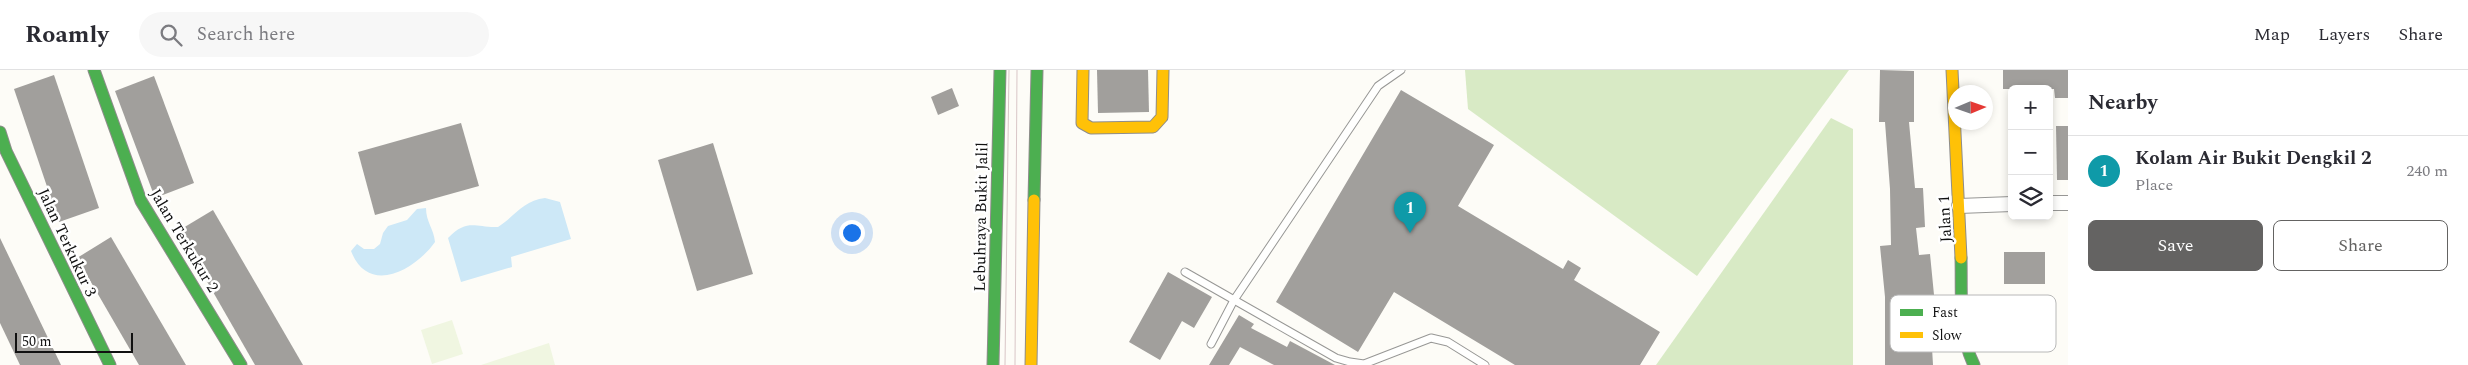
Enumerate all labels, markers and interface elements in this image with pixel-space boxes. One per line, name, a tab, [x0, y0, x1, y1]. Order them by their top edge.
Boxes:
search box	[139, 12, 489, 57]
text: Roamly	[25, 17, 109, 53]
text: Search here	[197, 20, 295, 49]
icon: search	[157, 21, 185, 49]
text: Map	[2254, 21, 2290, 48]
text: Layers	[2318, 21, 2370, 48]
text: Share	[2398, 21, 2443, 48]
north arrow	[1948, 85, 1993, 130]
map controls	[2008, 85, 2053, 220]
button: +	[2008, 85, 2053, 130]
text: Nearby	[2088, 87, 2158, 119]
button: −	[2008, 130, 2053, 175]
street label: Lebuhraya Bukit Jalil	[968, 142, 994, 292]
text: Kolam Air Bukit Dengkil 2	[2135, 144, 2372, 173]
text: 1	[2100, 159, 2108, 183]
text: 240 m	[2406, 159, 2448, 183]
text: Place	[2135, 173, 2173, 197]
button: layers	[2008, 175, 2053, 220]
street label: Jalan Terkukur 3	[31, 184, 103, 301]
street label: Jalan Terkukur 2	[144, 184, 225, 297]
pin: 1	[1394, 192, 1426, 233]
street label: Jalan 1	[1932, 195, 1958, 243]
your location	[839, 220, 865, 246]
button: Save	[2088, 220, 2263, 271]
button: Share	[2273, 220, 2448, 271]
legend	[1890, 295, 2056, 352]
text: Fast	[1932, 302, 1958, 323]
text: Slow	[1932, 325, 1962, 346]
scale bar	[15, 330, 132, 353]
text: 50 m	[22, 331, 52, 352]

